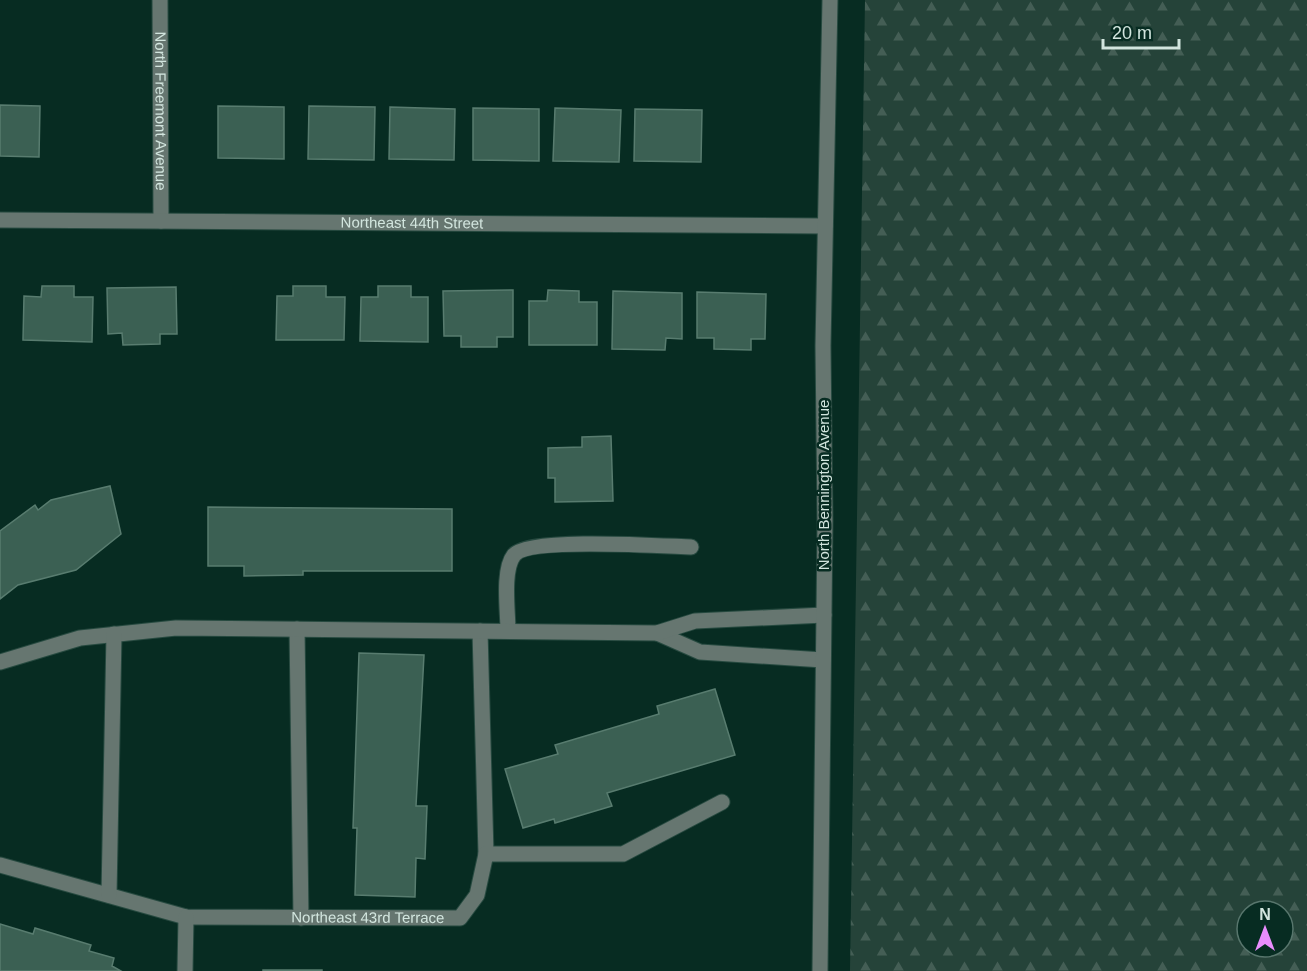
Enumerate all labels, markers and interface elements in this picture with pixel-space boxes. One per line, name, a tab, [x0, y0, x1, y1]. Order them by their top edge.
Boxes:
scale bar	[1103, 12, 1180, 50]
text: 20 m	[1112, 23, 1152, 43]
street label: North Freemont Avenue	[152, 31, 170, 191]
street label: Northeast 44th Street	[341, 213, 484, 232]
street label: North Bennington Avenue	[815, 400, 832, 570]
north arrow	[1235, 899, 1295, 959]
text: N	[1259, 906, 1271, 923]
street label: Northeast 43rd Terrace	[291, 908, 445, 926]

